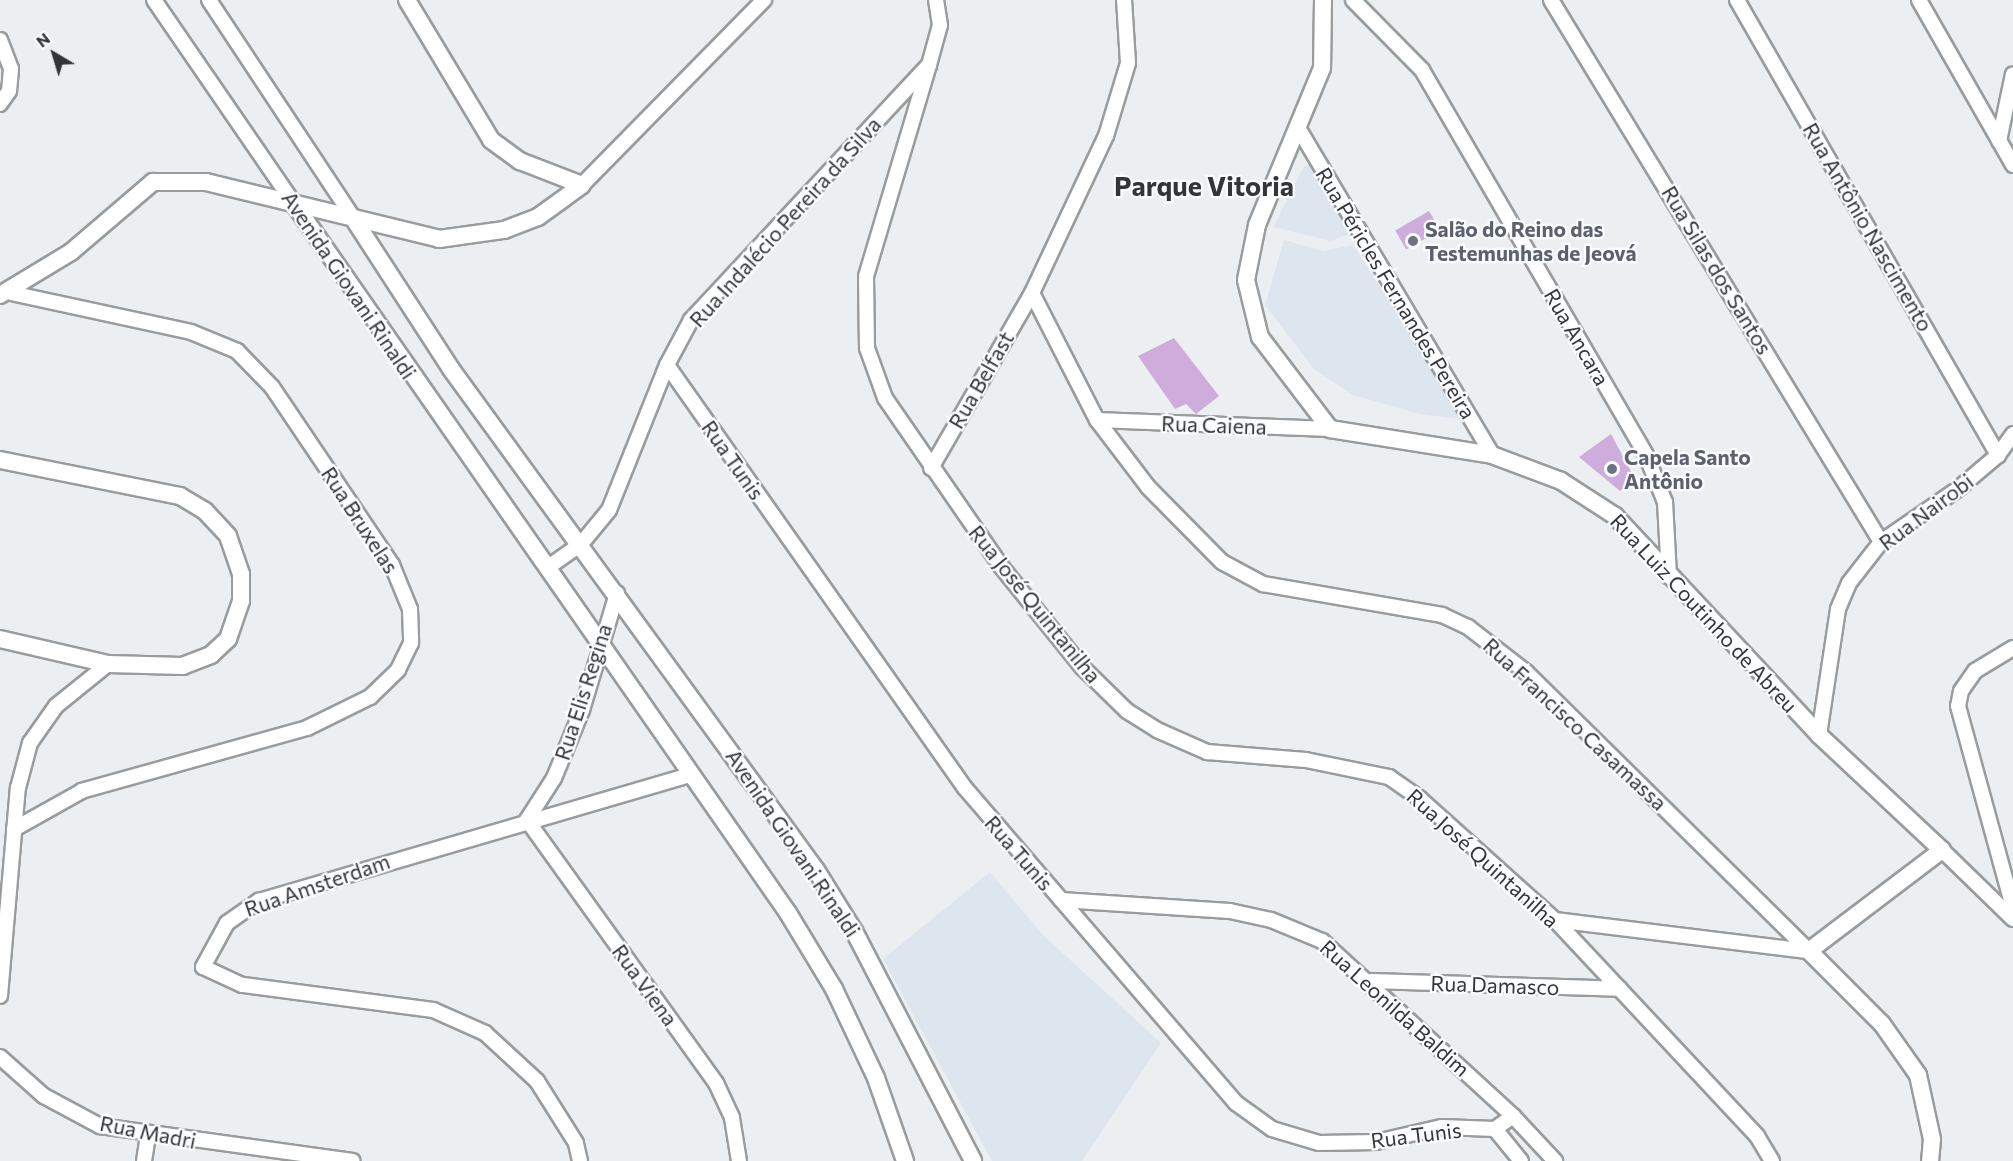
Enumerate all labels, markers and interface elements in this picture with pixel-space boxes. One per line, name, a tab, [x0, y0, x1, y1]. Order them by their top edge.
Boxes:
north arrow	[24, 24, 84, 84]
text: N	[32, 28, 53, 51]
street label: Rua Indalécio Pereira da Silva	[684, 112, 886, 332]
street label: Rua Antônio Nascimento	[1798, 118, 1938, 336]
street label: Rua Péricles Fernandes Pereira	[1311, 163, 1481, 423]
district label: Parque Vitoria	[1114, 170, 1294, 202]
street label: Rua Silas dos Santos	[1657, 181, 1777, 359]
street label: Avenida Giovani Rinaldi	[277, 186, 421, 384]
place label: Salão do Reino das Testemunhas de Jeová	[1425, 216, 1636, 266]
marker: Salão do Reino das Testemunhas de Jeová	[1406, 234, 1420, 248]
street label: Rua Ancara	[1539, 284, 1615, 390]
street label: Rua Belfast	[943, 327, 1019, 433]
street label: Rua Caiena	[1161, 411, 1267, 439]
street label: Rua Tunis	[697, 415, 769, 505]
place label: Capela Santo Antônio	[1624, 444, 1751, 494]
street label: Rua Bruxelas	[316, 462, 404, 578]
marker: Capela Santo Antônio	[1605, 462, 1619, 476]
street label: Rua Nairobi	[1874, 468, 1978, 556]
street label: Rua Luiz Coutinho de Abreu	[1605, 508, 1803, 718]
street label: Rua José Quintanilha	[964, 520, 1106, 688]
street label: Rua Elis Regina	[549, 621, 617, 763]
street label: Rua Francisco Casamassa	[1478, 633, 1672, 815]
street label: Avenida Giovani Rinaldi	[721, 744, 865, 942]
street label: Rua José Quintanilha	[1402, 783, 1564, 933]
street label: Rua Tunis	[980, 810, 1058, 896]
street label: Rua Amsterdam	[241, 848, 393, 922]
street label: Rua Leonilda Baldim	[1315, 934, 1475, 1082]
street label: Rua Viena	[607, 939, 683, 1031]
street label: Rua Damasco	[1430, 970, 1560, 1000]
street label: Rua Madri	[98, 1110, 198, 1154]
street label: Rua Tunis	[1369, 1117, 1463, 1153]

